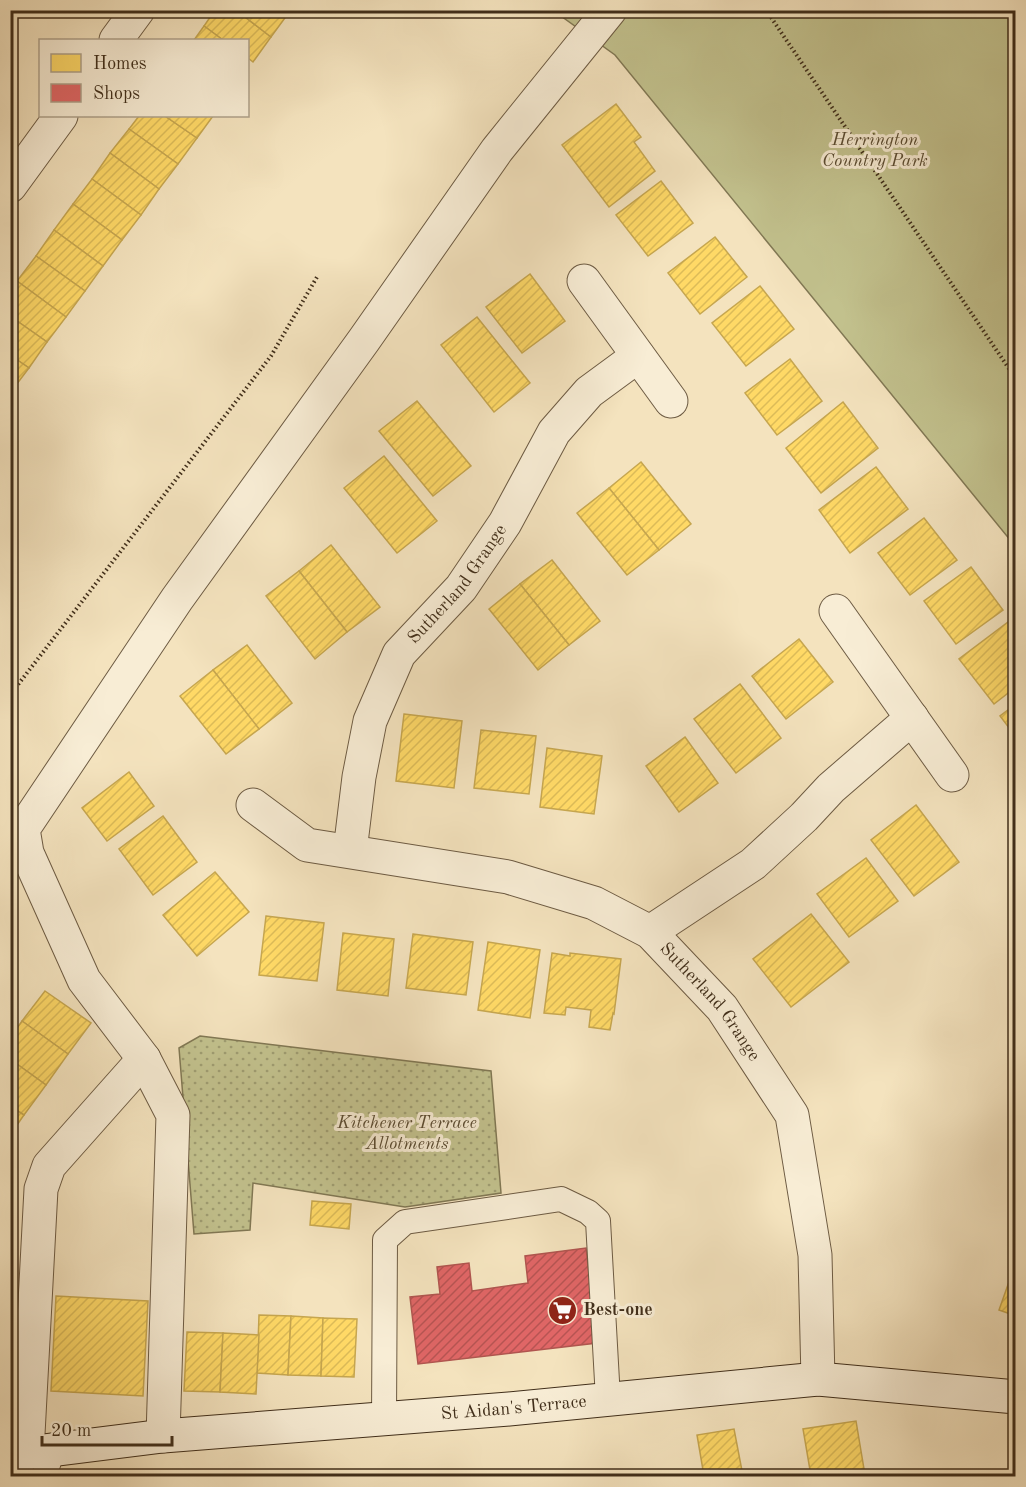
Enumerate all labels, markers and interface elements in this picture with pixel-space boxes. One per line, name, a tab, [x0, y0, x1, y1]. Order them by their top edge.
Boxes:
legend	[39, 39, 249, 117]
text: Homes	[93, 55, 147, 73]
text: Shops	[93, 85, 140, 103]
park label: Herrington Country Park	[822, 131, 928, 170]
street label: Sutherland Grange	[404, 521, 510, 647]
street label: Sutherland Grange	[656, 939, 763, 1064]
park label: Kitchener Terrace Allotments	[336, 1114, 477, 1153]
supermarket icon: Best-one	[546, 1294, 578, 1326]
place label: Best-one	[583, 1301, 653, 1319]
street label: St Aidan's Terrace	[440, 1393, 587, 1423]
scale bar	[42, 1409, 172, 1447]
text: 20 m	[51, 1422, 91, 1440]

